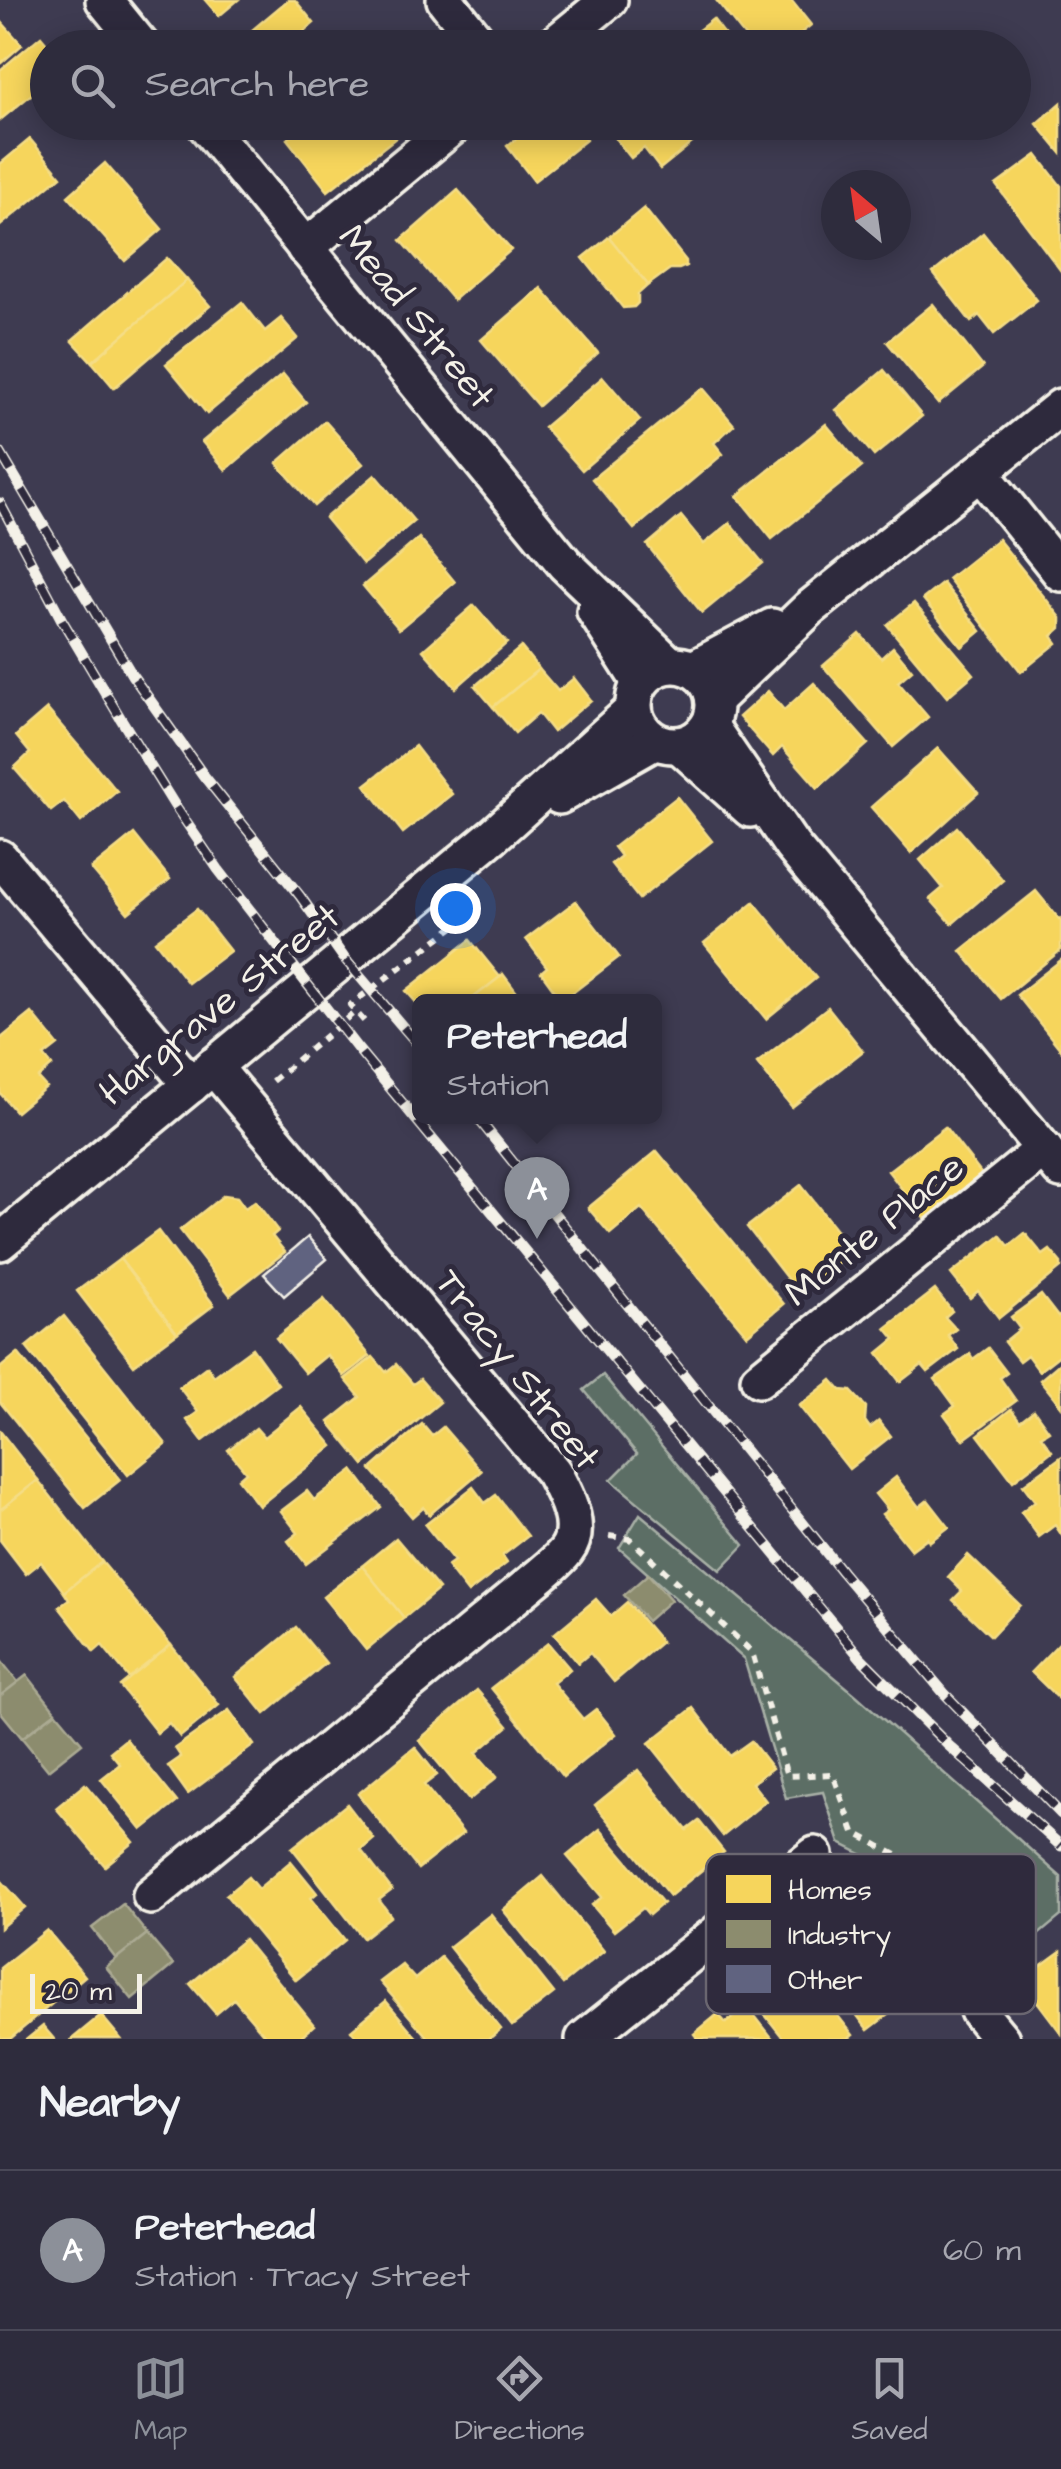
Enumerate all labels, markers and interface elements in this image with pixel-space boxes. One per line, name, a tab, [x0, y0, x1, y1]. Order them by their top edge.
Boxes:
search box	[30, 30, 1031, 140]
icon: search	[65, 58, 120, 113]
text: Search here	[145, 59, 369, 111]
north arrow	[821, 170, 911, 260]
street label: Mead Street	[326, 214, 506, 420]
your location	[430, 883, 481, 934]
street label: Hargrave Street	[89, 892, 351, 1118]
popup	[412, 994, 662, 1124]
text: Peterhead	[447, 1011, 627, 1063]
text: Station	[447, 1063, 549, 1108]
street label: Monte Place	[774, 1142, 976, 1320]
pin: A	[504, 1156, 570, 1239]
street label: Tracy Street	[421, 1259, 612, 1482]
legend	[706, 1854, 1036, 2014]
text: Homes	[788, 1871, 872, 1910]
text: Industry	[788, 1916, 891, 1957]
text: Other	[788, 1961, 863, 2000]
scale bar	[30, 1969, 142, 2014]
text: 20 m	[45, 1972, 112, 2011]
text: Nearby	[40, 2075, 180, 2133]
text: Peterhead	[135, 2202, 315, 2254]
text: A	[62, 2228, 83, 2273]
text: 60 m	[943, 2228, 1021, 2273]
text: Station · Tracy Street	[135, 2254, 470, 2299]
tab: Map	[133, 2351, 188, 2450]
tab: Directions	[455, 2351, 585, 2450]
tab: Saved	[851, 2351, 928, 2450]

